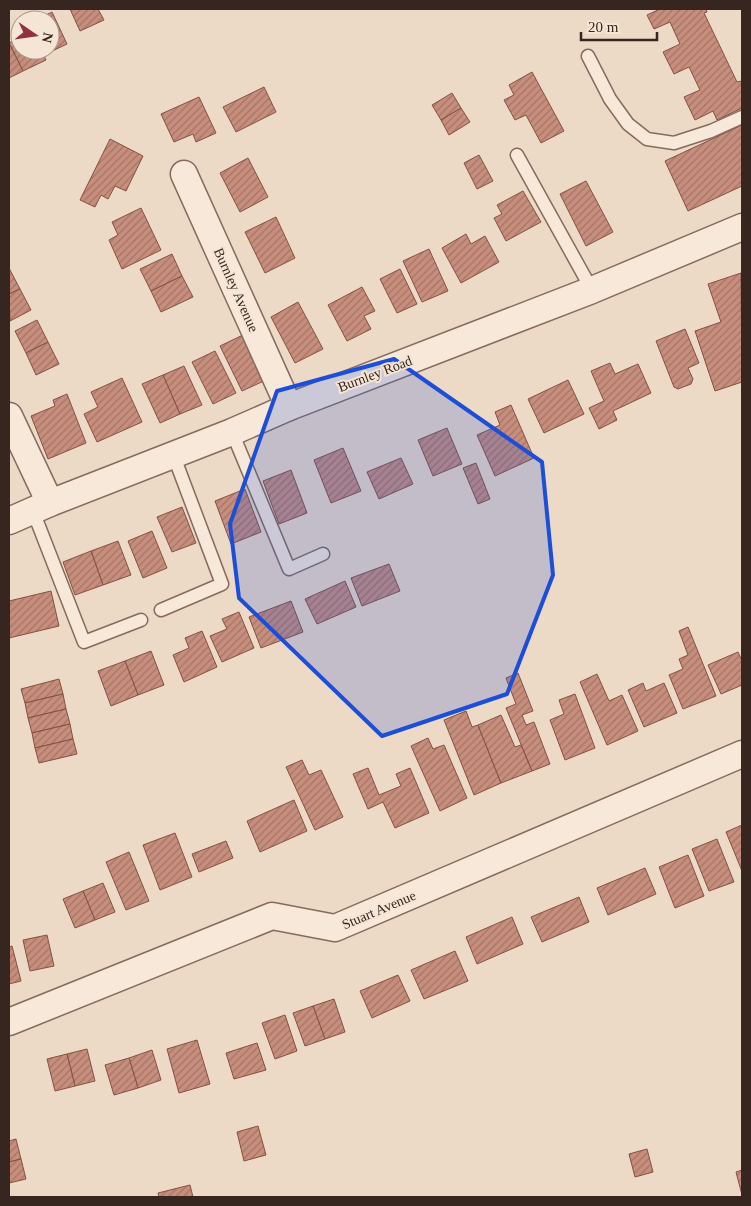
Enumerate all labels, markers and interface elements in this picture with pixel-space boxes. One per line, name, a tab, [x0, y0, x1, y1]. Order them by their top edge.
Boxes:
north arrow	[10, 10, 60, 60]
scale bar	[581, 10, 657, 42]
text: 20 m	[588, 19, 619, 35]
text: N	[39, 31, 56, 44]
street label: Burnley Avenue	[211, 246, 261, 334]
street label: Burnley Road	[336, 353, 414, 395]
street label: Stuart Avenue	[340, 888, 418, 932]

